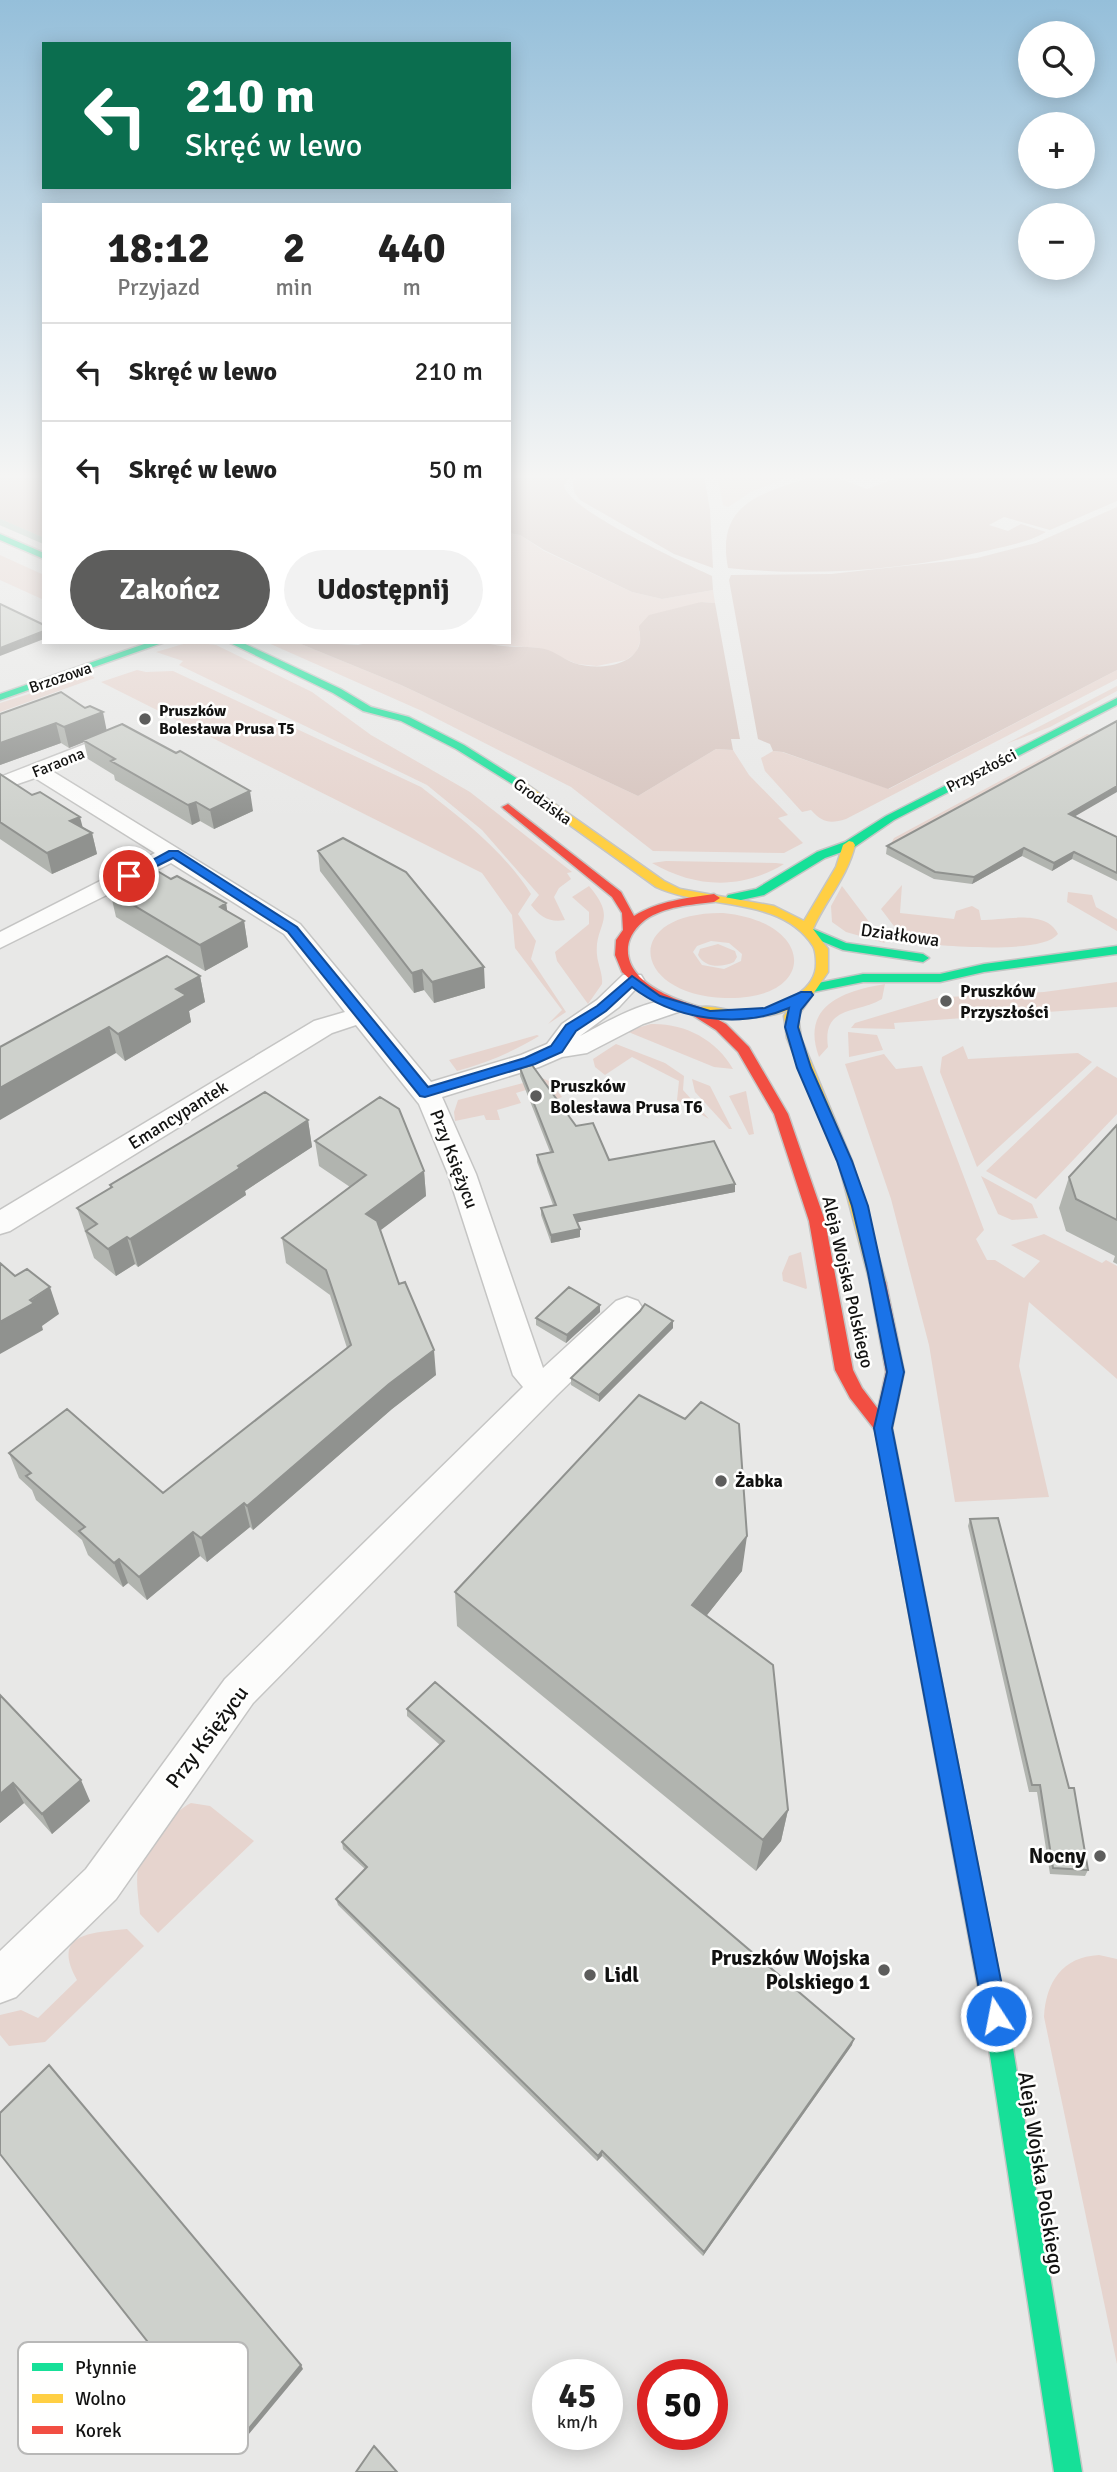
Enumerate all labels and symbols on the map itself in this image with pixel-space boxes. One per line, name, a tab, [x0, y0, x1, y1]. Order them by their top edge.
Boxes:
street label: Brzozowa	[26, 658, 94, 698]
place label: Pruszków Bolesława Prusa T5	[159, 701, 295, 739]
marker: Pruszków Bolesława Prusa T5	[137, 711, 153, 727]
street label: Faraona	[29, 743, 88, 782]
street label: Przyszłości	[943, 745, 1020, 797]
street label: Grodziska	[509, 774, 576, 830]
pin	[99, 846, 159, 906]
street label: Działkowa	[859, 919, 941, 951]
place label: Pruszków Przyszłości	[960, 980, 1049, 1023]
marker: Pruszków Przyszłości	[938, 993, 954, 1009]
place label: Pruszków Bolesława Prusa T6	[550, 1075, 703, 1118]
street label: Emancypantek	[124, 1076, 232, 1154]
marker: Pruszków Bolesława Prusa T6	[528, 1088, 544, 1104]
street label: Przy Księżycu	[425, 1106, 483, 1212]
street label: Aleja Wojska Polskiego	[818, 1194, 878, 1370]
place label: Żabka	[735, 1470, 783, 1492]
marker: Żabka	[713, 1473, 729, 1489]
street label: Przy Księżycu	[160, 1681, 254, 1793]
place label: Nocny	[1029, 1843, 1087, 1869]
marker: Nocny	[1092, 1848, 1108, 1864]
place label: Pruszków Wojska Polskiego 1	[711, 1945, 870, 1995]
place label: Lidl	[604, 1962, 639, 1988]
marker: Pruszków Wojska Polskiego 1	[876, 1962, 892, 1978]
marker: Lidl	[582, 1967, 598, 1983]
position arrow	[959, 1979, 1033, 2053]
street label: Aleja Wojska Polskiego	[1012, 2070, 1070, 2276]
legend	[18, 2342, 248, 2454]
text: Płynnie	[75, 2356, 137, 2380]
speed limit sign: 50	[637, 2359, 728, 2450]
text: Wolno	[75, 2387, 126, 2411]
text: Korek	[75, 2419, 122, 2443]

